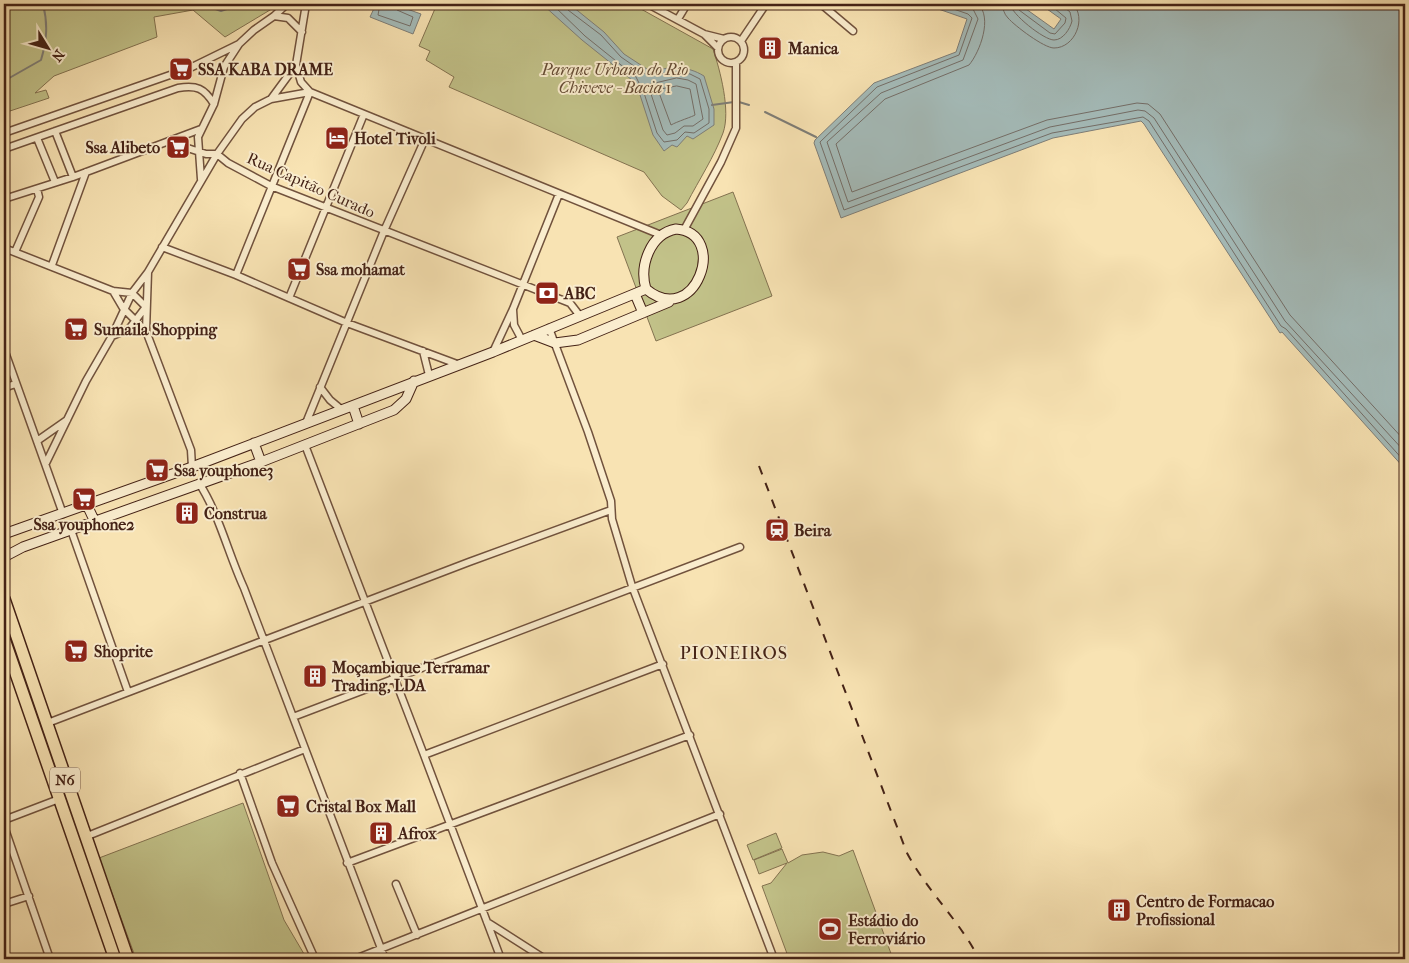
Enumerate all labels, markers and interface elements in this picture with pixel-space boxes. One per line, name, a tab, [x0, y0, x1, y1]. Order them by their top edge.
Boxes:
north arrow	[22, 22, 72, 72]
building icon: Manica	[757, 35, 783, 61]
place label: Manica	[787, 39, 839, 58]
text: N	[48, 46, 68, 65]
supermarket icon: SSA KABA DRAME	[168, 56, 194, 82]
place label: SSA KABA DRAME	[198, 60, 333, 79]
park label: Parque Urbano do Rio Chiveve - Bacia 1	[541, 60, 689, 97]
hotel icon: Hotel Tivoli	[324, 125, 350, 151]
place label: Hotel Tivoli	[354, 129, 436, 148]
supermarket icon: Ssa Alibeto	[165, 134, 191, 160]
place label: Ssa Alibeto	[85, 138, 160, 157]
street label: Rua Capitão Curado	[244, 148, 378, 222]
supermarket icon: Ssa mohamat	[286, 256, 312, 282]
place label: Ssa mohamat	[316, 260, 405, 279]
bank icon: ABC	[534, 280, 560, 306]
place label: ABC	[563, 284, 596, 303]
supermarket icon: Sumaila Shopping	[63, 316, 89, 342]
place label: Sumaila Shopping	[94, 320, 218, 340]
supermarket icon: Ssa youphone3	[144, 457, 170, 483]
place label: Ssa youphone3	[174, 461, 273, 481]
supermarket icon: Ssa youphone2	[71, 486, 97, 512]
building icon: Construa	[174, 500, 200, 526]
place label: Construa	[204, 504, 268, 523]
place label: Ssa youphone2	[33, 515, 135, 535]
station icon: Beira	[764, 517, 790, 543]
place label: Beira	[794, 521, 832, 540]
supermarket icon: Shoprite	[63, 638, 89, 664]
place label: Shoprite	[94, 642, 153, 662]
district label: PIONEIROS	[680, 643, 788, 664]
place label: Moçambique Terramar Trading, LDA	[331, 658, 491, 696]
building icon: Moçambique Terramar Trading, LDA	[302, 663, 328, 689]
road number: N6	[50, 768, 80, 792]
supermarket icon: Cristal Box Mall	[275, 793, 301, 819]
place label: Cristal Box Mall	[306, 797, 417, 816]
building icon: Afrox	[368, 820, 394, 846]
place label: Afrox	[397, 824, 437, 843]
place label: Centro de Formacao Profissional	[1136, 892, 1274, 929]
building icon: Centro de Formacao Profissional	[1106, 897, 1132, 923]
place label: Estádio do Ferroviário	[847, 911, 925, 948]
sports icon: Estádio do Ferroviário	[817, 916, 843, 942]

